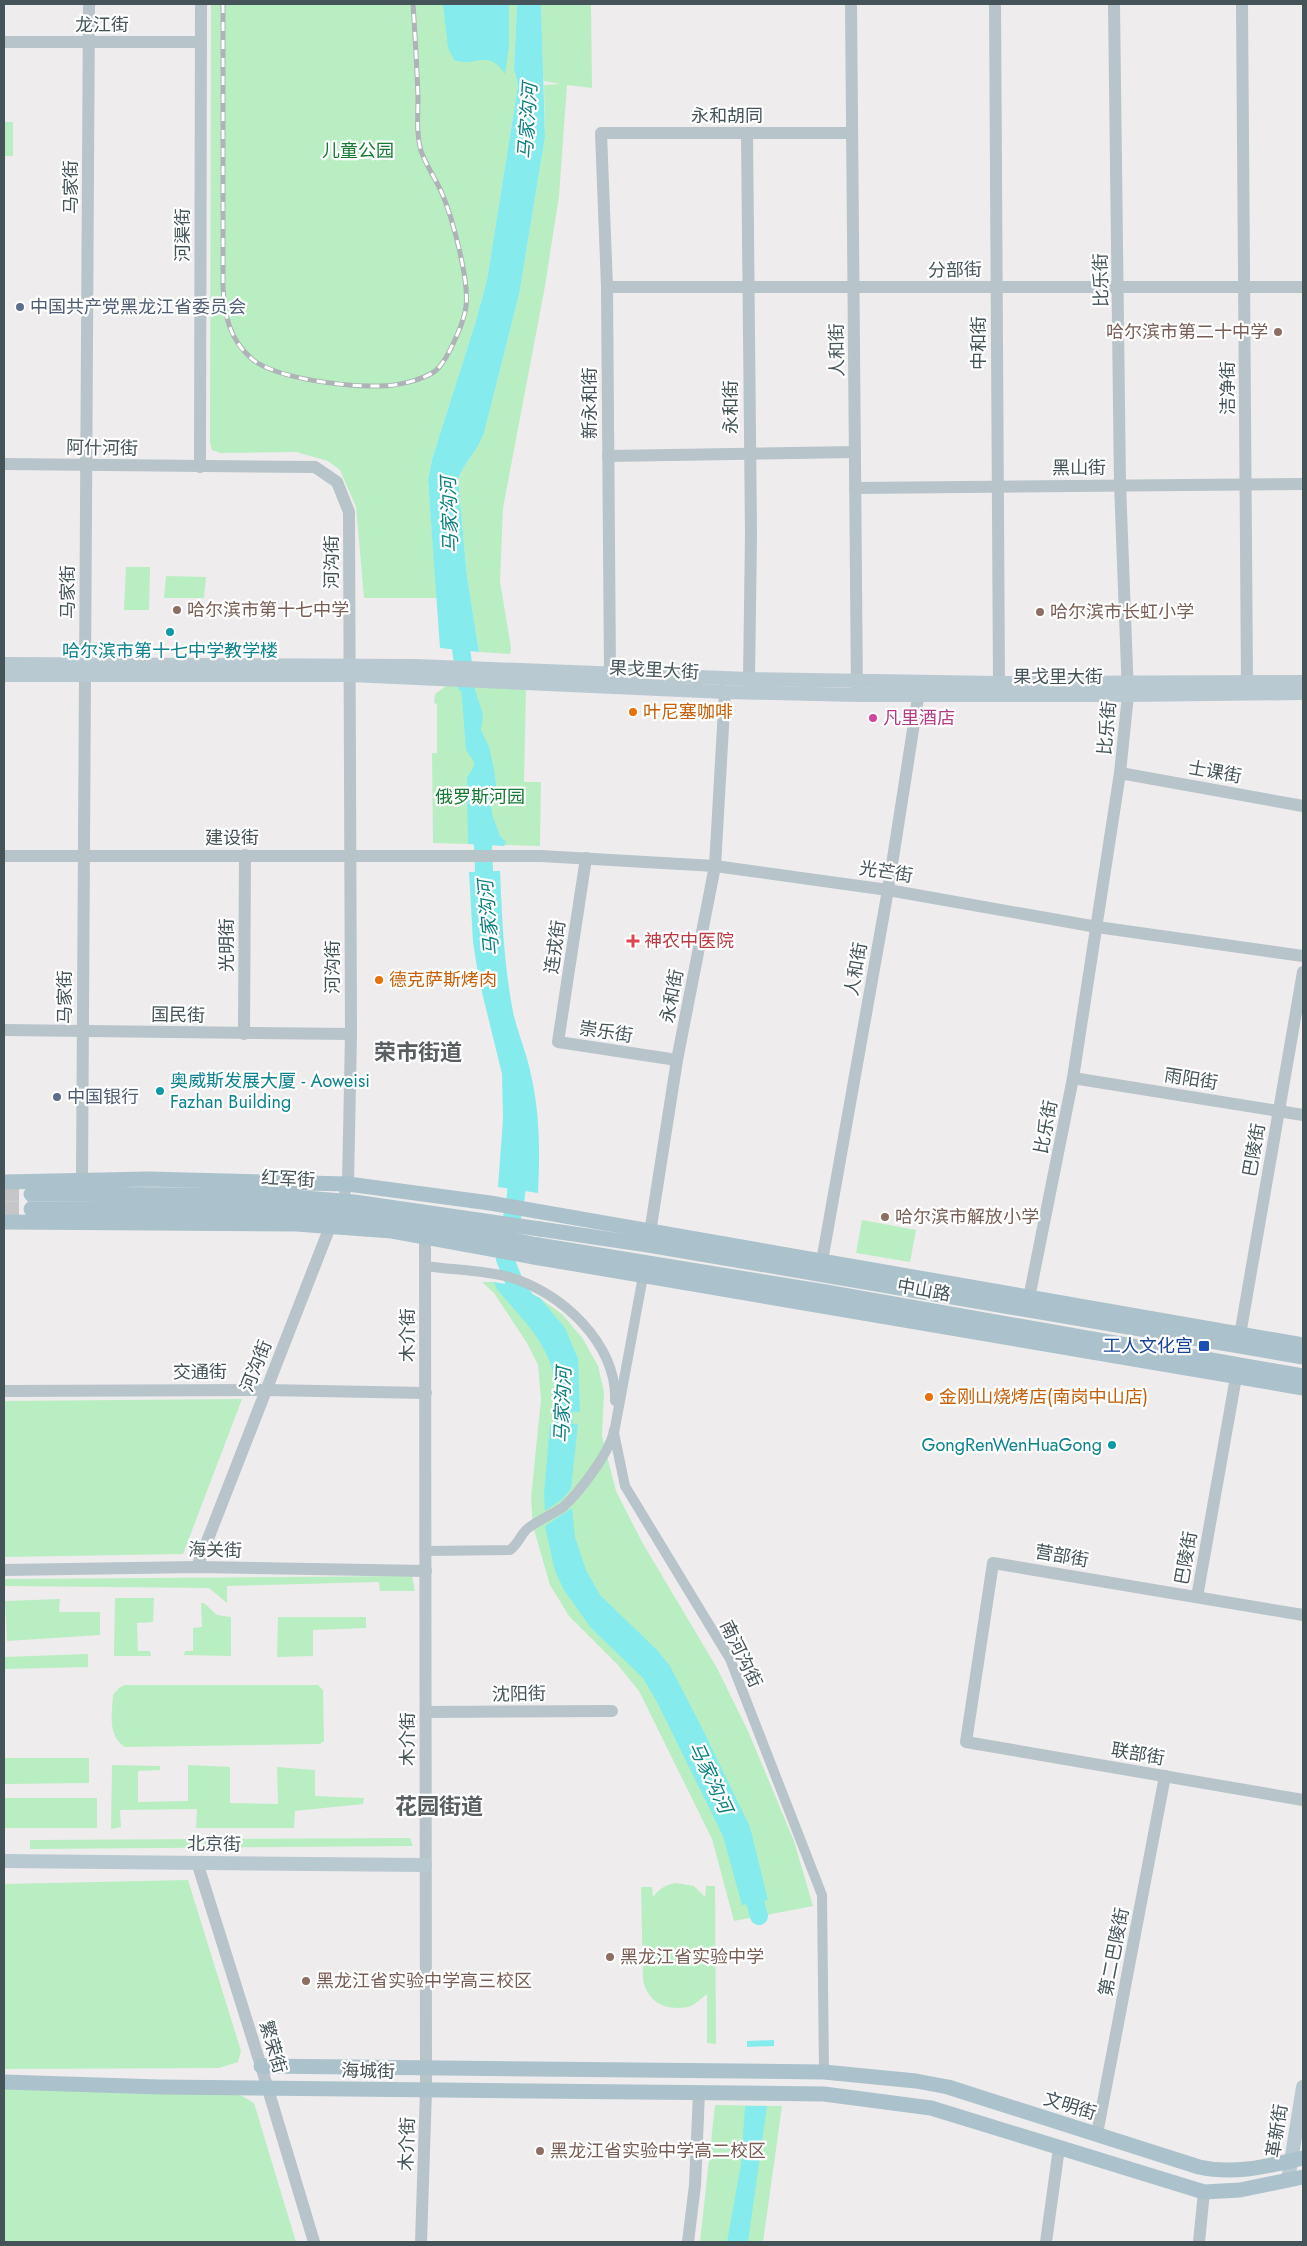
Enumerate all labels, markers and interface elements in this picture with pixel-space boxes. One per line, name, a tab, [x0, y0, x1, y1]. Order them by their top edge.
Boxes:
street label: 龙江街	[75, 12, 129, 38]
water label: 马家沟河	[511, 78, 544, 160]
street label: 永和胡同	[691, 103, 763, 129]
park label: 儿童公园	[322, 138, 394, 164]
street label: 马家街	[58, 160, 84, 214]
street label: 河渠街	[170, 208, 196, 262]
street label: 比乐街	[1088, 253, 1114, 307]
street label: 分部街	[928, 257, 982, 283]
place label: 中国共产党黑龙江省委员会	[30, 294, 246, 320]
marker: 中国共产党黑龙江省委员会	[14, 301, 26, 313]
street label: 中和街	[966, 316, 992, 370]
place label: 哈尔滨市第二十中学	[1106, 319, 1268, 345]
street label: 人和街	[824, 323, 850, 377]
marker: 哈尔滨市第二十中学	[1272, 326, 1284, 338]
street label: 洁净街	[1215, 361, 1241, 415]
street label: 新永和街	[577, 367, 603, 439]
street label: 永和街	[718, 380, 744, 434]
street label: 阿什河街	[66, 434, 138, 462]
street label: 黑山街	[1052, 455, 1106, 481]
water label: 马家沟河	[435, 473, 464, 553]
street label: 河沟街	[319, 535, 345, 589]
street label: 马家街	[55, 565, 81, 619]
place label: 哈尔滨市第十七中学	[187, 597, 349, 623]
place label: 哈尔滨市长虹小学	[1050, 599, 1194, 625]
marker: 哈尔滨市第十七中学	[171, 604, 183, 616]
marker: 哈尔滨市长虹小学	[1034, 606, 1046, 618]
marker: 哈尔滨市第十七中学教学楼	[164, 626, 176, 638]
place label: 哈尔滨市第十七中学教学楼	[62, 638, 278, 664]
street label: 果戈里大街	[608, 655, 700, 685]
street label: 果戈里大街	[1013, 664, 1103, 690]
place label: 叶尼塞咖啡	[643, 699, 733, 725]
street label: 比乐街	[1092, 700, 1122, 756]
place label: 凡里酒店	[883, 705, 955, 731]
marker: 叶尼塞咖啡	[627, 706, 639, 718]
marker: 凡里酒店	[867, 712, 879, 724]
street label: 士课街	[1186, 755, 1244, 789]
park label: 俄罗斯河园	[435, 784, 525, 810]
street label: 建设街	[205, 825, 259, 851]
street label: 光芒街	[857, 855, 915, 889]
water label: 马家沟河	[471, 875, 505, 957]
street label: 光明街	[214, 918, 240, 972]
street label: 连戎街	[538, 918, 572, 976]
place label: 神农中医院	[644, 928, 734, 954]
marker: 神农中医院	[626, 934, 640, 948]
street label: 河沟街	[320, 940, 346, 994]
street label: 人和街	[839, 940, 873, 998]
place label: 德克萨斯烤肉	[389, 967, 497, 993]
street label: 永和街	[654, 967, 690, 1025]
street label: 马家街	[52, 970, 78, 1024]
marker: 德克萨斯烤肉	[373, 974, 385, 986]
street label: 国民街	[151, 1002, 205, 1028]
street label: 崇乐街	[577, 1015, 635, 1049]
district label: 荣市街道	[374, 1036, 462, 1068]
street label: 雨阳街	[1162, 1062, 1220, 1096]
place label: 奥威斯发展大厦 - Aoweisi Fazhan Building	[170, 1068, 370, 1115]
place label: 中国银行	[67, 1084, 139, 1110]
marker: 奥威斯发展大厦 - Aoweisi Fazhan Building	[154, 1085, 166, 1097]
marker: 中国银行	[51, 1091, 63, 1103]
street label: 比乐街	[1028, 1098, 1064, 1156]
street label: 巴陵街	[1237, 1121, 1271, 1179]
street label: 红军街	[260, 1165, 316, 1193]
place label: 哈尔滨市解放小学	[895, 1204, 1039, 1230]
marker: 哈尔滨市解放小学	[879, 1211, 891, 1223]
street label: 中山路	[895, 1273, 953, 1307]
street label: 木介街	[395, 1308, 421, 1362]
place label: 工人文化宫	[1103, 1333, 1193, 1359]
street label: 河沟街	[234, 1336, 278, 1396]
marker: 工人文化宫	[1197, 1339, 1211, 1353]
street label: 交通街	[173, 1359, 227, 1385]
water label: 马家沟河	[548, 1363, 577, 1443]
place label: 金刚山烧烤店(南岗中山店)	[939, 1384, 1148, 1410]
marker: 金刚山烧烤店(南岗中山店)	[923, 1391, 935, 1403]
place label: GongRenWenHuaGong	[922, 1432, 1102, 1458]
marker: GongRenWenHuaGong	[1106, 1439, 1118, 1451]
street label: 巴陵街	[1169, 1529, 1203, 1587]
street label: 海关街	[188, 1537, 242, 1563]
street label: 营部街	[1033, 1539, 1091, 1573]
street label: 南河沟街	[714, 1616, 768, 1692]
street label: 沈阳街	[492, 1681, 546, 1707]
street label: 木介街	[395, 1712, 421, 1766]
water label: 马家沟河	[682, 1737, 741, 1821]
street label: 联部街	[1109, 1737, 1167, 1771]
district label: 花园街道	[395, 1790, 483, 1822]
street label: 北京街	[187, 1831, 241, 1857]
street label: 第二巴陵街	[1093, 1905, 1135, 1999]
place label: 黑龙江省实验中学	[620, 1944, 764, 1970]
marker: 黑龙江省实验中学	[604, 1951, 616, 1963]
place label: 黑龙江省实验中学高三校区	[316, 1968, 532, 1994]
marker: 黑龙江省实验中学高三校区	[300, 1975, 312, 1987]
street label: 繁荣街	[253, 2017, 293, 2077]
street label: 海城街	[341, 2058, 395, 2084]
street label: 文明街	[1040, 2086, 1100, 2126]
street label: 革新街	[1260, 2102, 1294, 2160]
street label: 木介街	[393, 2117, 421, 2171]
place label: 黑龙江省实验中学高二校区	[550, 2138, 766, 2164]
marker: 黑龙江省实验中学高二校区	[534, 2145, 546, 2157]

